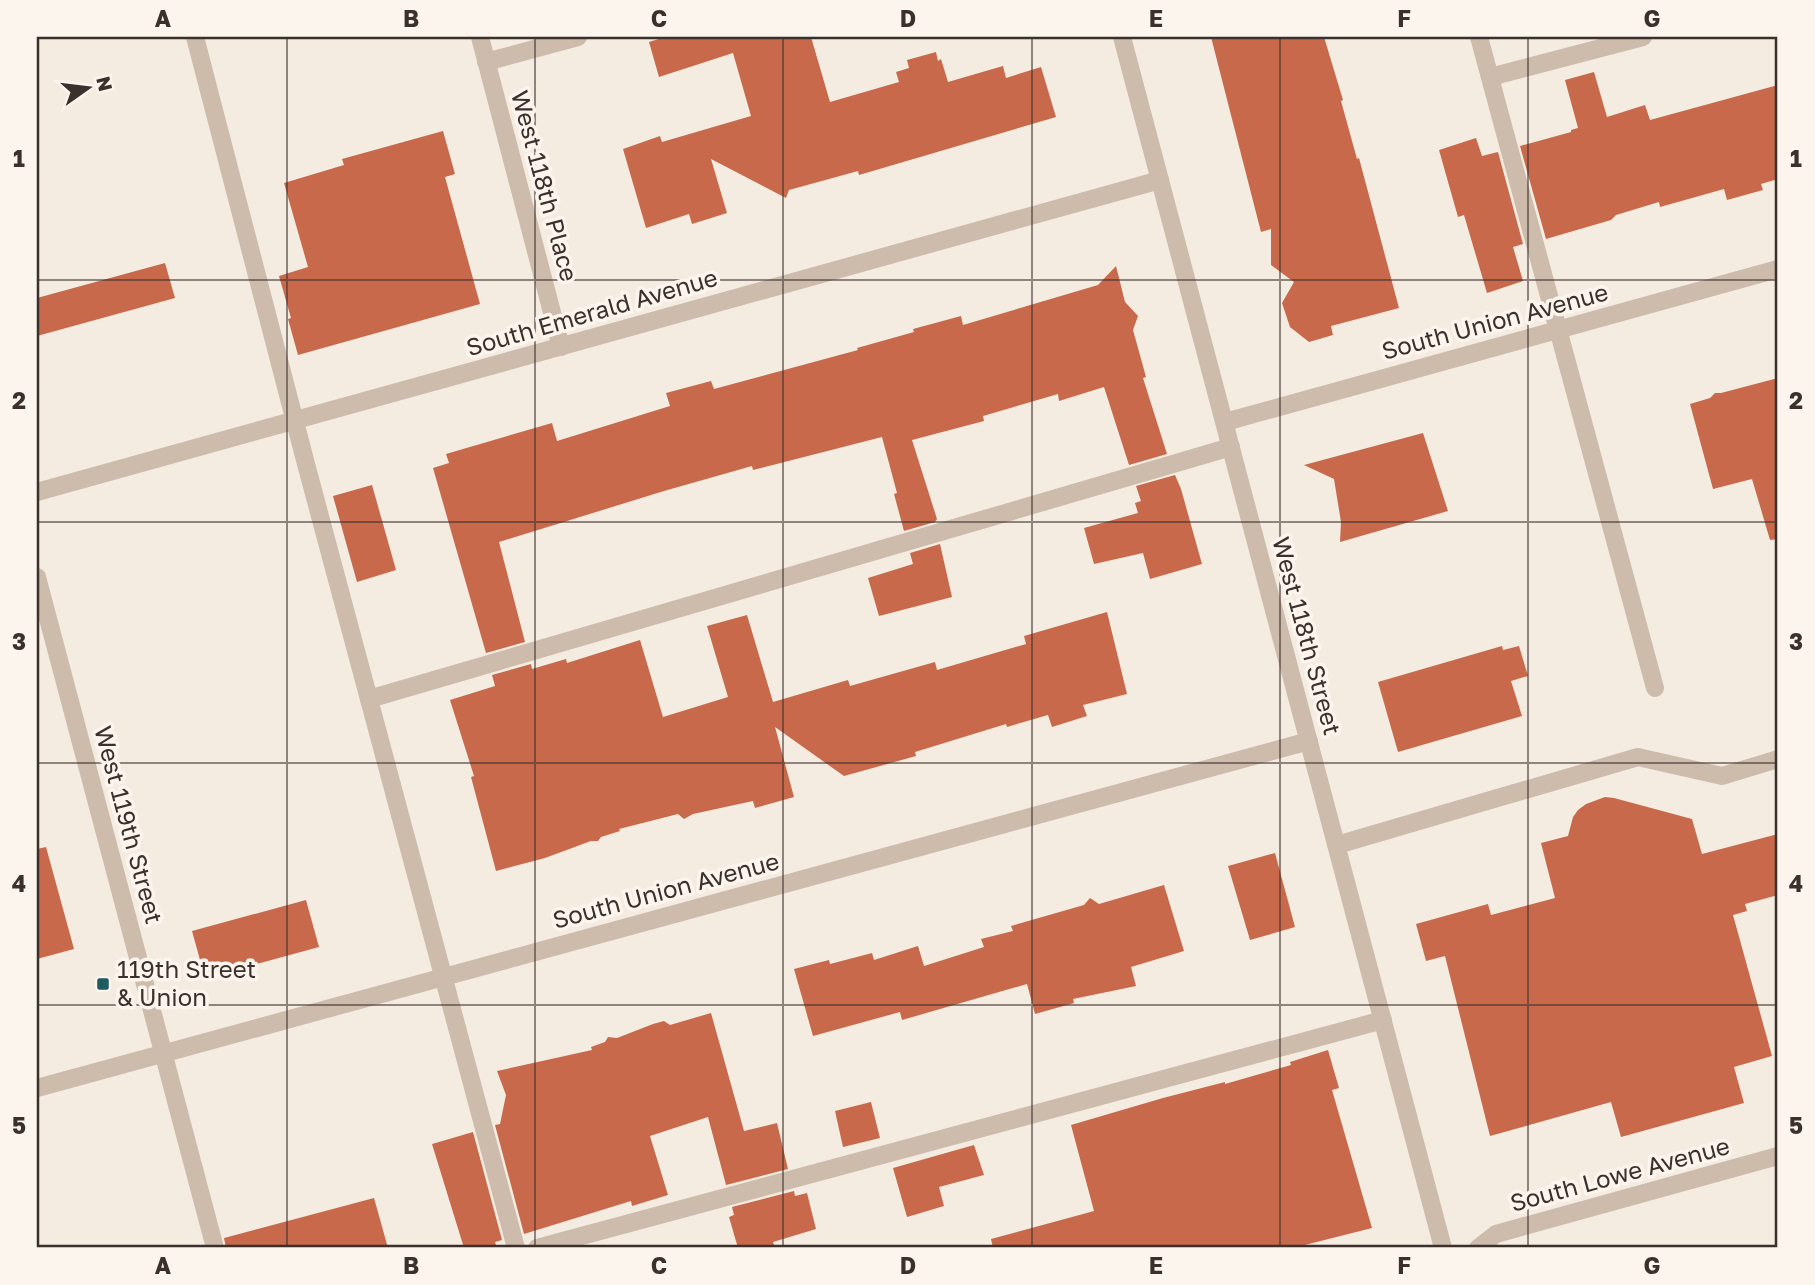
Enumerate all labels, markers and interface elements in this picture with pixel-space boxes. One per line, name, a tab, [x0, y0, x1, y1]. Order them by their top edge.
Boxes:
text: A	[155, 4, 172, 32]
text: B	[403, 4, 419, 32]
text: C	[651, 4, 667, 32]
text: D	[900, 4, 916, 32]
text: E	[1149, 4, 1163, 32]
text: F	[1397, 4, 1411, 32]
text: G	[1644, 4, 1660, 32]
north arrow	[52, 52, 122, 122]
text: N	[92, 74, 118, 94]
street label: West 118th Place	[506, 87, 585, 284]
text: 1	[13, 144, 25, 172]
text: 1	[1790, 144, 1802, 172]
street label: South Emerald Avenue	[463, 262, 721, 361]
street label: South Union Avenue	[1378, 276, 1611, 365]
text: 2	[12, 386, 26, 414]
text: 2	[1789, 386, 1803, 414]
street label: West 118th Street	[1267, 534, 1348, 738]
text: 3	[12, 627, 26, 655]
text: 3	[1789, 627, 1803, 655]
street label: West 119th Street	[89, 723, 170, 927]
street label: South Union Avenue	[549, 845, 782, 934]
text: 4	[12, 869, 26, 897]
text: 4	[1789, 869, 1803, 897]
place label: 119th Street & Union	[117, 954, 256, 1011]
marker: 119th Street & Union	[95, 976, 111, 992]
text: 5	[12, 1111, 26, 1139]
text: 5	[1789, 1111, 1803, 1139]
street label: South Lowe Avenue	[1507, 1130, 1733, 1217]
text: A	[155, 1251, 172, 1279]
text: B	[403, 1251, 419, 1279]
text: C	[651, 1251, 667, 1279]
text: D	[900, 1251, 916, 1279]
text: E	[1149, 1251, 1163, 1279]
text: F	[1397, 1251, 1411, 1279]
text: G	[1644, 1251, 1660, 1279]

